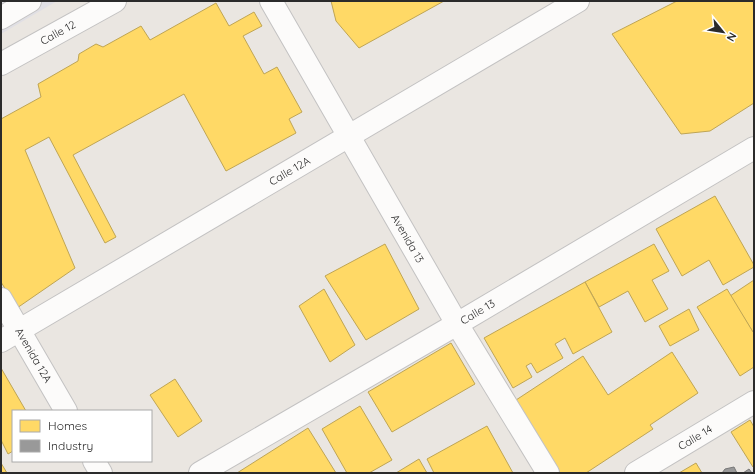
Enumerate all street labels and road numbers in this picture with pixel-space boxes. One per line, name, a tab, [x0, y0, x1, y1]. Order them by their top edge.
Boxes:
street label: Calle 12	[38, 17, 78, 48]
street label: Calle 12A	[267, 153, 313, 188]
street label: Avenida 13	[388, 212, 427, 265]
street label: Calle 13	[458, 296, 498, 327]
street label: Avenida 12A	[12, 325, 55, 385]
street label: Calle 14	[675, 422, 715, 453]

